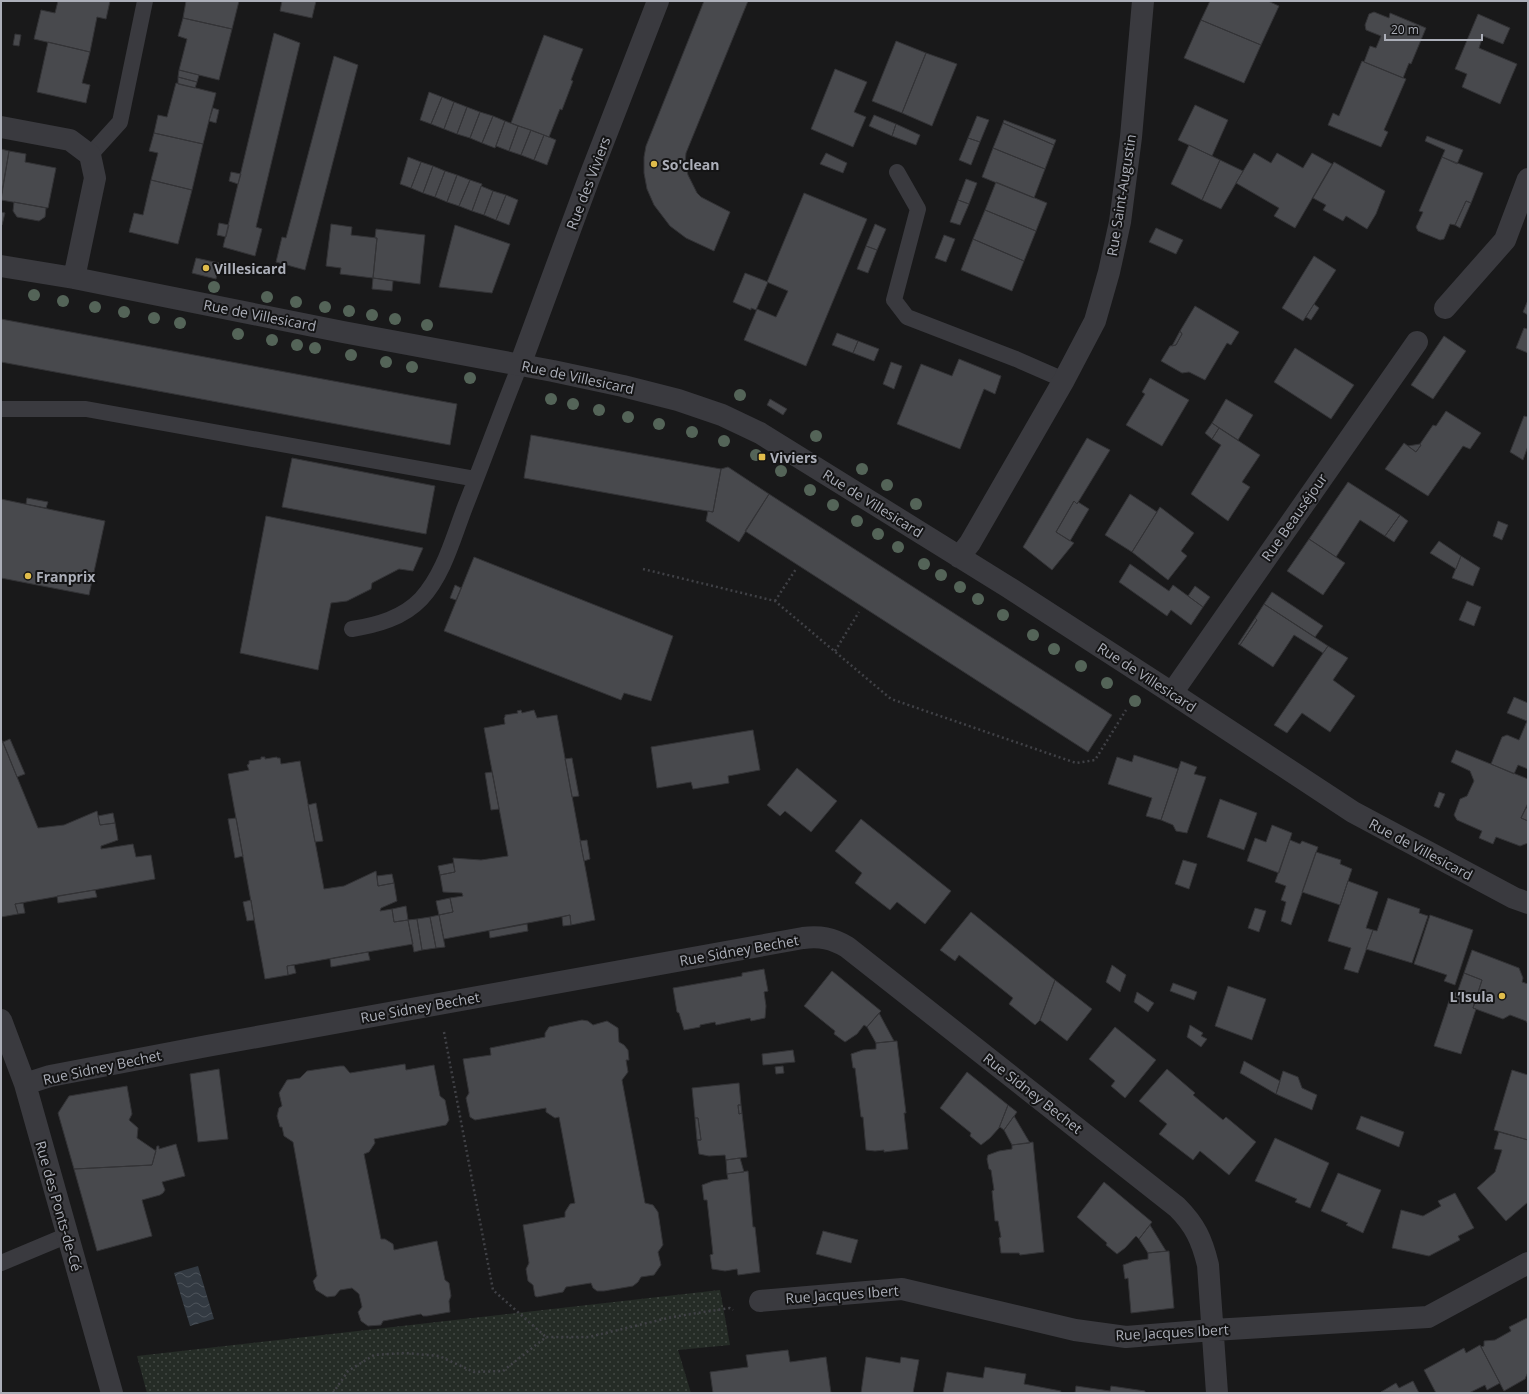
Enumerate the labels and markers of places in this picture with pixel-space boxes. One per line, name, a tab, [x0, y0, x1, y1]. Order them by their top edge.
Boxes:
place label: So'clean	[662, 155, 720, 174]
marker: So'clean	[649, 159, 659, 169]
place label: Villesicard	[214, 259, 286, 278]
marker: Villesicard	[201, 263, 211, 273]
place label: Viviers	[770, 448, 817, 467]
marker: Viviers	[757, 452, 767, 462]
place label: Franprix	[36, 567, 96, 586]
marker: Franprix	[23, 571, 33, 581]
place label: L’Isula	[1450, 987, 1494, 1006]
marker: L’Isula	[1497, 991, 1507, 1001]

